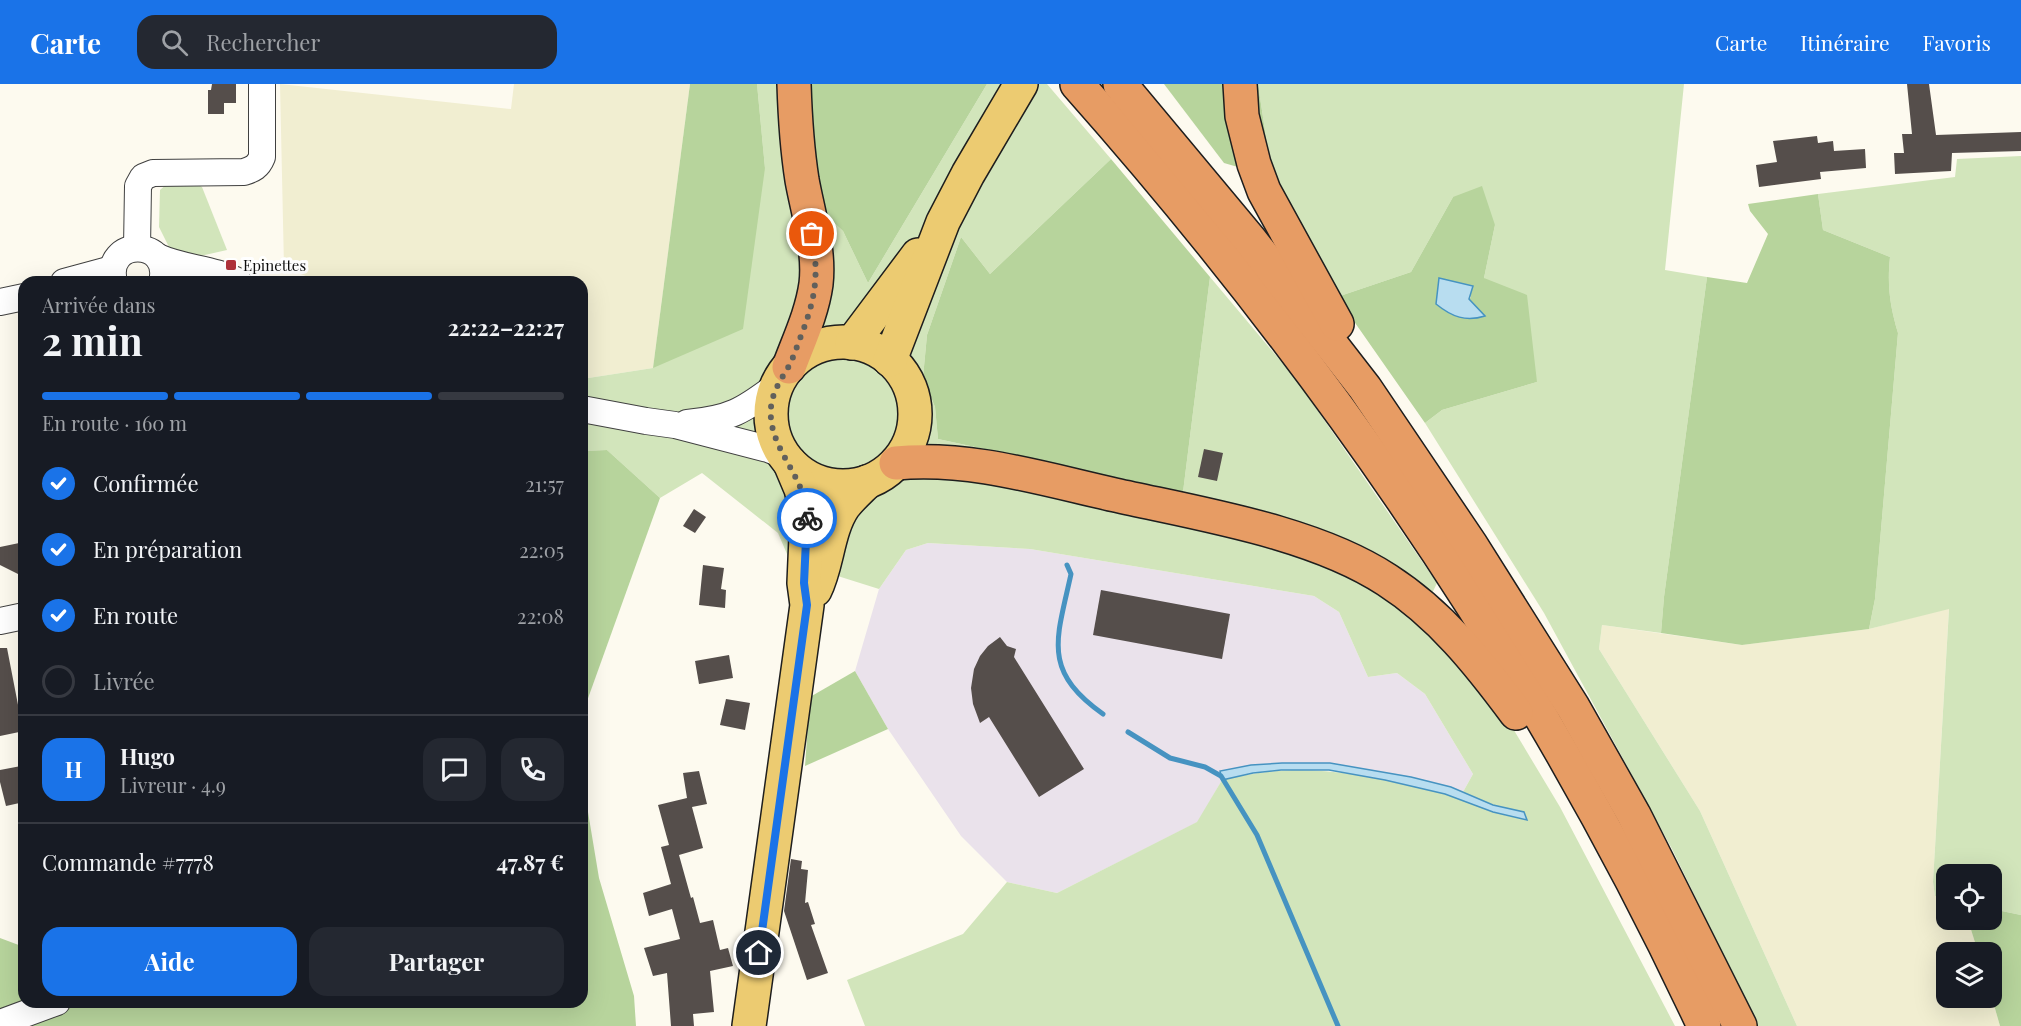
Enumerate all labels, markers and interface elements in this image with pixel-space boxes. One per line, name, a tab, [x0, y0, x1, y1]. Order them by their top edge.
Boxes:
search box	[137, 15, 557, 69]
text: Carte	[30, 24, 101, 61]
icon: search	[158, 26, 191, 59]
text: Rechercher	[206, 27, 320, 57]
text: Carte	[1715, 28, 1767, 56]
text: Itinéraire	[1800, 28, 1890, 56]
text: Favoris	[1923, 28, 1991, 56]
pin	[786, 208, 837, 259]
icon: bag	[795, 217, 828, 250]
place label: Epinettes	[243, 255, 306, 275]
marker: Epinettes	[224, 258, 238, 272]
text: Arrivée dans	[42, 291, 156, 318]
text: 22:22–22:27	[448, 312, 564, 342]
text: 2 min	[42, 314, 143, 366]
text: En route · 160 m	[42, 409, 187, 436]
icon: check	[42, 467, 75, 500]
text: Confirmée	[93, 468, 199, 498]
text: 21:57	[525, 470, 564, 497]
courier	[777, 488, 837, 548]
icon: bike	[791, 502, 824, 535]
icon: check	[42, 533, 75, 566]
text: En préparation	[93, 534, 242, 564]
text: 22:05	[519, 536, 564, 563]
icon: check	[42, 599, 75, 632]
text: En route	[93, 600, 178, 630]
text: 22:08	[517, 602, 564, 629]
text: Livrée	[93, 666, 155, 696]
button: chat	[423, 738, 486, 801]
button: phone	[501, 738, 564, 801]
text: Hugo	[120, 741, 175, 771]
text: H	[65, 754, 82, 784]
text: Livreur · 4.9	[120, 771, 226, 798]
text: Commande #7778	[42, 847, 214, 877]
text: 47.87 €	[496, 847, 564, 877]
map controls	[1936, 864, 2002, 1008]
button: locate	[1936, 864, 2002, 930]
button: Aide	[42, 927, 297, 996]
button: Partager	[309, 927, 564, 996]
pin	[733, 927, 784, 978]
icon: home	[742, 936, 775, 969]
button: layers	[1936, 942, 2002, 1008]

